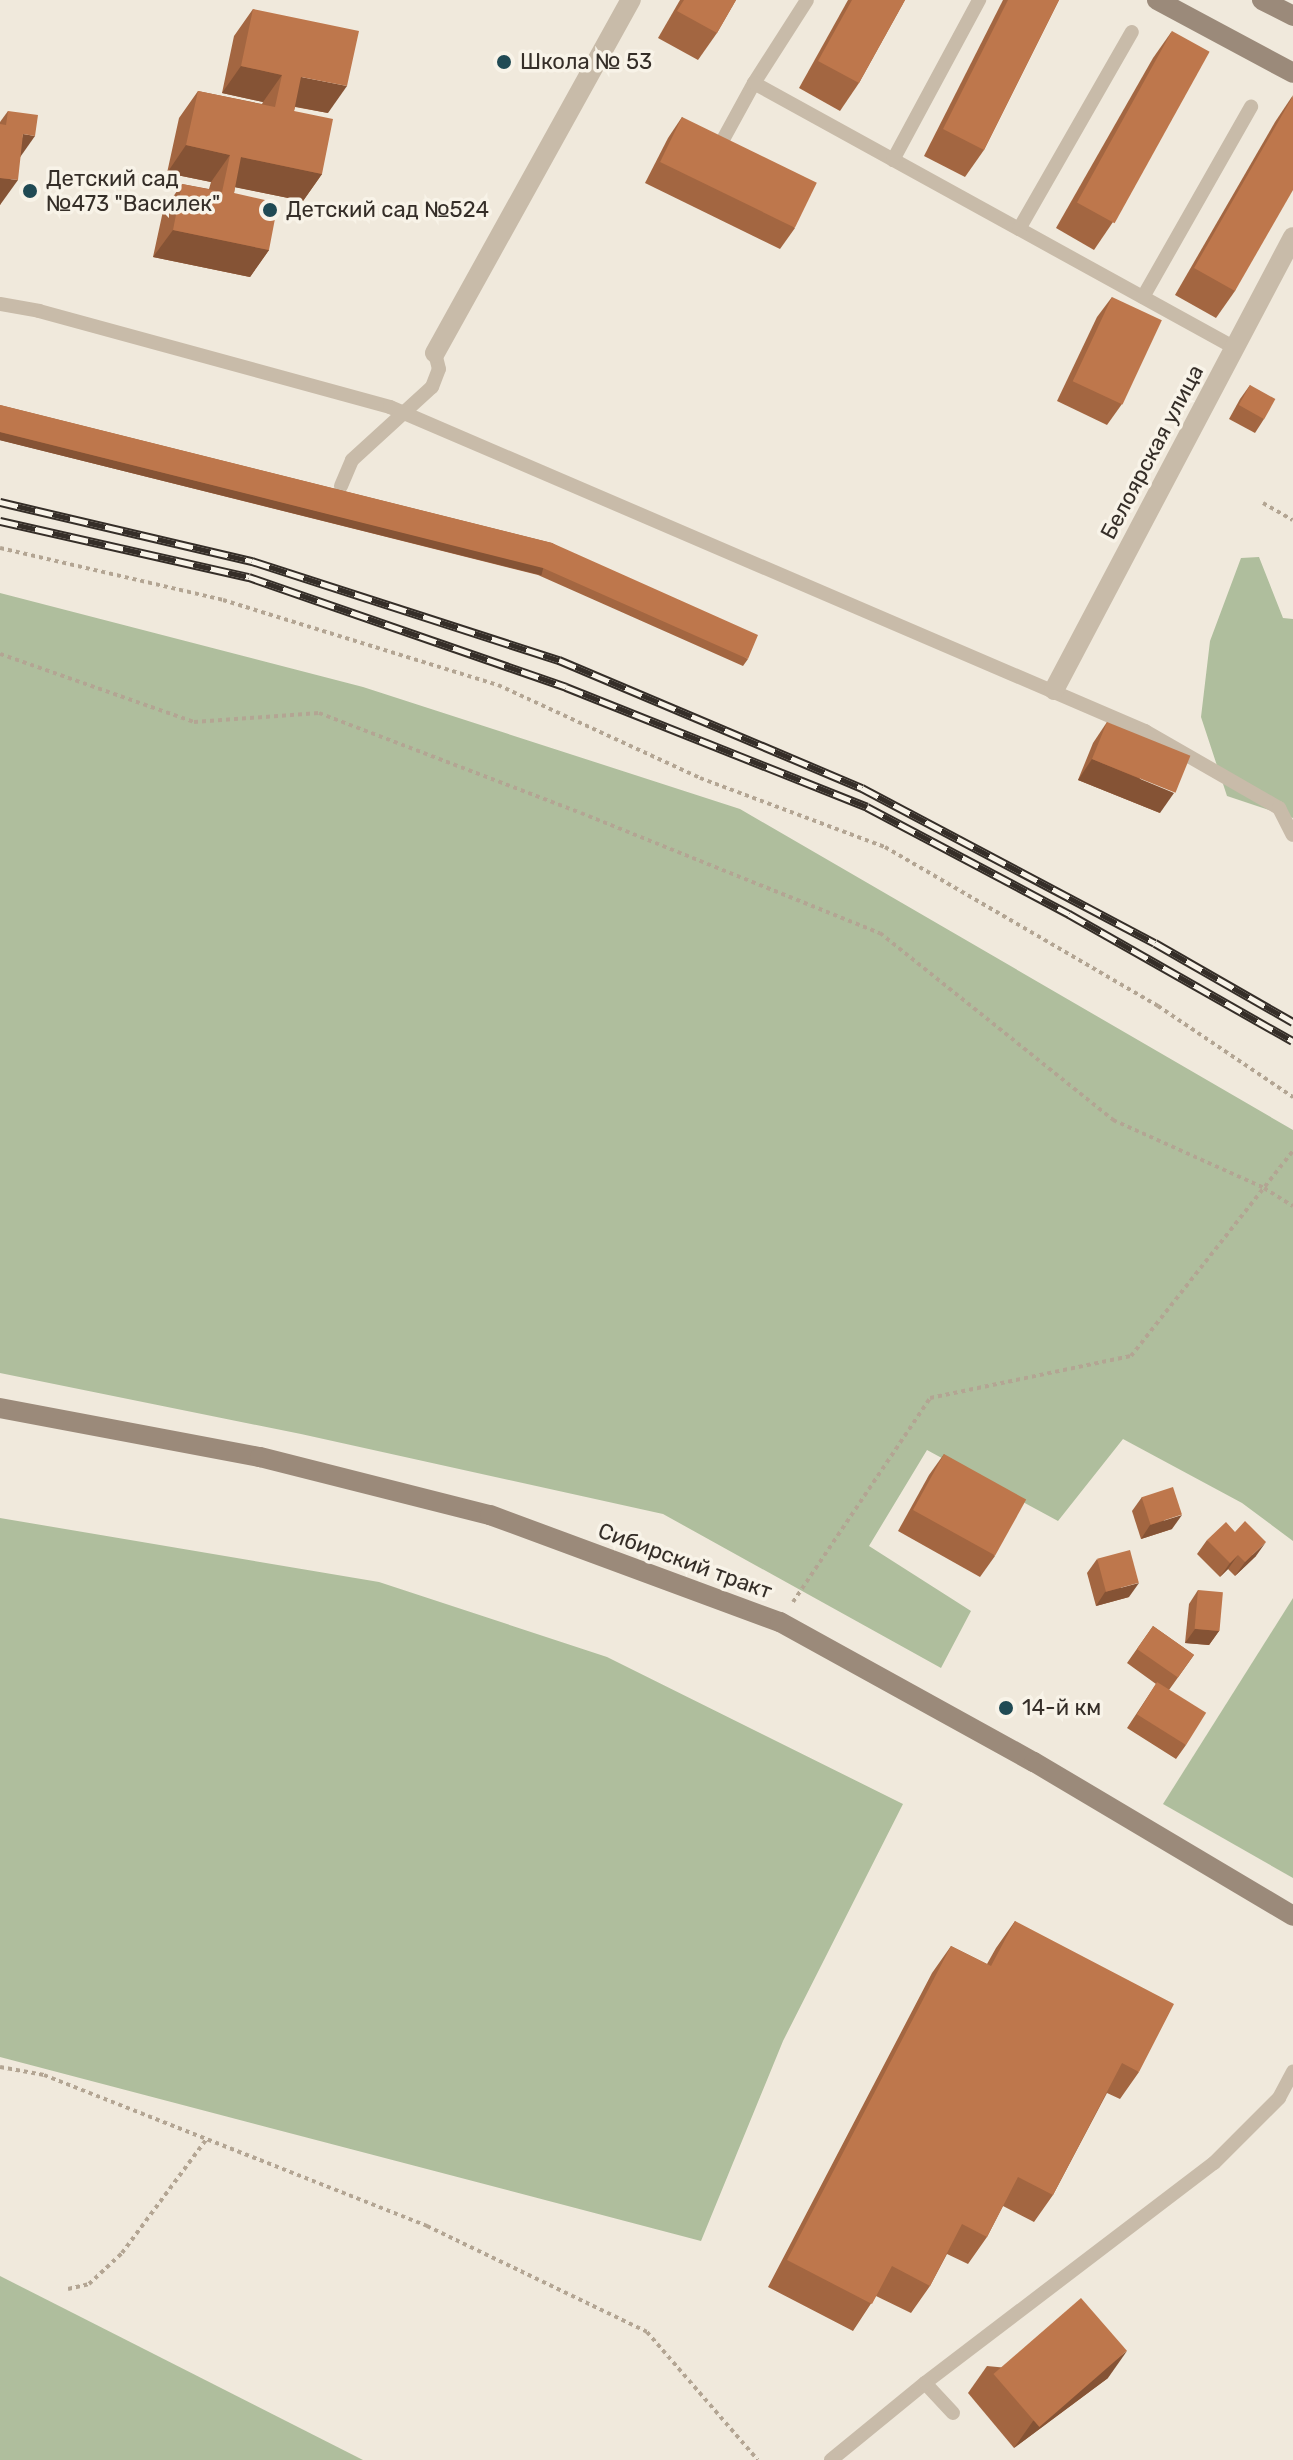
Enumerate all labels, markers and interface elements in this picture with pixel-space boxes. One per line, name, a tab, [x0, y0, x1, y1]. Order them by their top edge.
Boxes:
place label: Школа № 53	[520, 49, 652, 75]
marker: Школа № 53	[495, 53, 513, 71]
place label: Детский сад №473 "Василек"	[46, 165, 220, 216]
marker: Детский сад №473 "Василек"	[21, 182, 39, 200]
place label: Детский сад №524	[286, 197, 489, 223]
marker: Детский сад №524	[261, 201, 279, 219]
street label: Белоярская улица	[1095, 360, 1209, 544]
street label: Сибирский тракт	[594, 1517, 776, 1605]
place label: 14-й км	[1022, 1695, 1101, 1721]
marker: 14-й км	[997, 1699, 1015, 1717]

